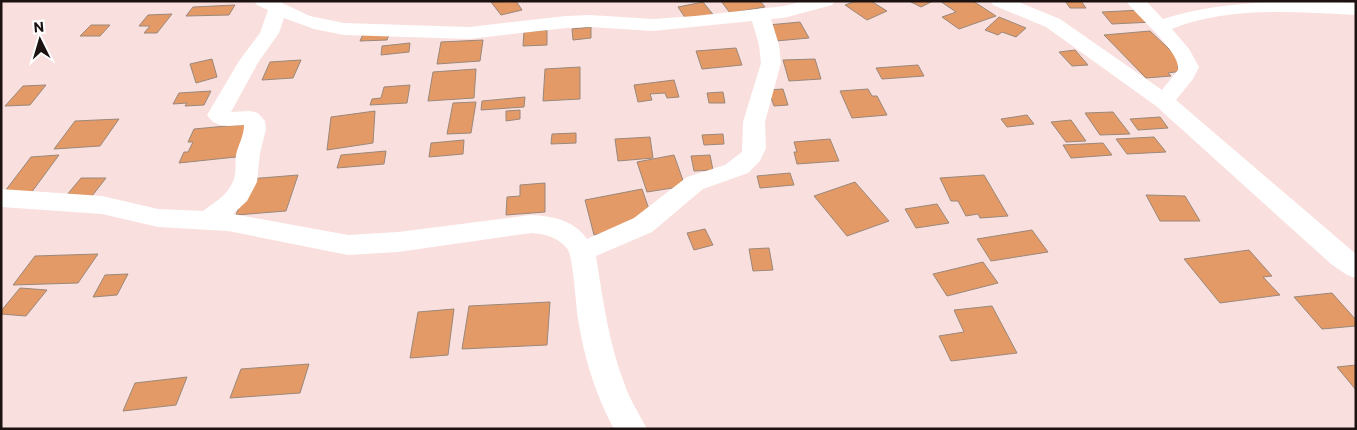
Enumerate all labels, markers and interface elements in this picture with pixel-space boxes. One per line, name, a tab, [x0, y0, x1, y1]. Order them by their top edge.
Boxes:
north arrow	[15, 15, 65, 65]
text: N	[33, 18, 45, 35]

